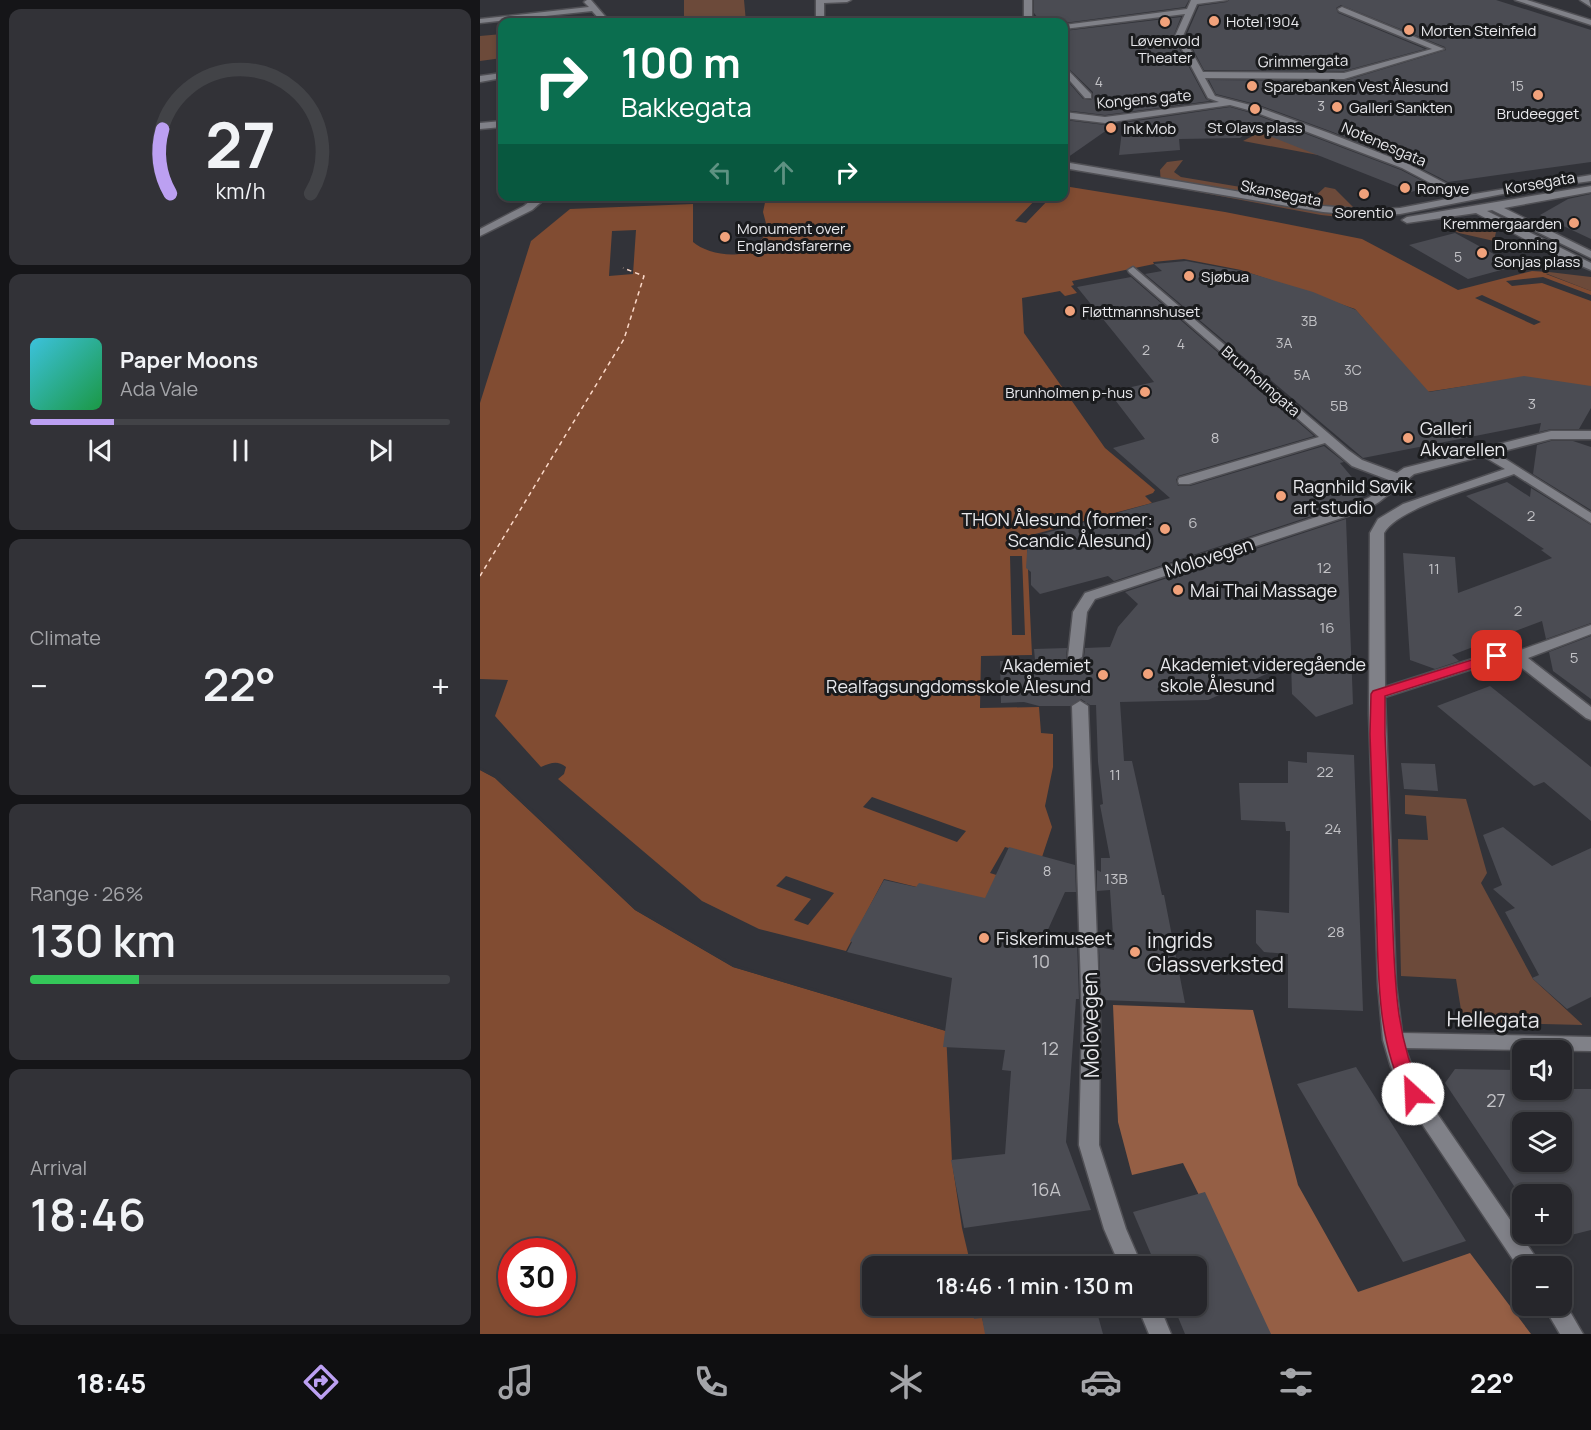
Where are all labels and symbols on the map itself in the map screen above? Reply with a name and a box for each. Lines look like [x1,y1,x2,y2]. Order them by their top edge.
place label: Hotel 1904 [1226,11,1299,32]
marker: Hotel 1904 [1207,14,1221,28]
marker: Løvenvold Theater [1158,15,1172,29]
place label: Morten Steinfeld [1421,20,1536,41]
marker: Morten Steinfeld [1402,23,1416,37]
place label: Løvenvold Theater [1130,30,1200,68]
street label: Grimmergata [1258,50,1348,72]
house number: 4 [1095,72,1103,91]
place label: Sparebanken Vest Ålesund [1264,76,1448,97]
house number: 15 [1510,76,1524,95]
marker: Sparebanken Vest Ålesund [1245,79,1259,93]
street label: Kongens gate [1096,84,1192,114]
marker: Brudeegget [1531,88,1545,102]
house number: 3 [1317,96,1325,115]
place label: Galleri Sankten [1349,97,1453,118]
marker: Galleri Sankten [1330,100,1344,114]
marker: St Olavs plass [1248,102,1262,116]
place label: Brudeegget [1497,103,1579,124]
place label: St Olavs plass [1207,117,1303,138]
street label: Notenesgata [1338,117,1430,171]
place label: Ink Mob [1123,118,1176,139]
marker: Ink Mob [1104,121,1118,135]
street label: Korsegata [1503,167,1577,199]
street label: Skansegata [1239,175,1323,211]
place label: Rongve [1417,178,1469,199]
marker: Rongve [1398,181,1412,195]
marker: Sorentio [1357,187,1371,201]
place label: Sorentio [1334,202,1394,223]
place label: Kremmergaarden [1443,213,1562,234]
marker: Kremmergaarden [1567,216,1581,230]
place label: Monument over Englandsfarerne [737,218,852,256]
marker: Monument over Englandsfarerne [718,230,732,244]
place label: Dronning Sonjas plass [1494,234,1581,272]
marker: Dronning Sonjas plass [1475,246,1489,260]
house number: 5 [1454,247,1462,266]
place label: Sjøbua [1201,266,1249,287]
marker: Sjøbua [1182,269,1196,283]
place label: Fløttmannshuset [1082,301,1200,322]
marker: Fløttmannshuset [1063,304,1077,318]
house number: 3B [1301,311,1318,330]
house number: 3A [1276,333,1292,352]
house number: 4 [1177,334,1185,353]
house number: 2 [1142,340,1150,359]
street label: Brunholmgata [1217,341,1305,421]
house number: 3C [1344,360,1362,379]
house number: 5A [1294,365,1311,384]
place label: Brunholmen p-hus [1005,382,1133,403]
marker: Brunholmen p-hus [1138,385,1152,399]
house number: 3 [1528,393,1536,414]
house number: 5B [1330,395,1348,416]
place label: Galleri Akvarellen [1420,416,1505,461]
house number: 8 [1211,427,1219,448]
marker: Galleri Akvarellen [1401,431,1415,445]
place label: Ragnhild Søvik art studio [1293,474,1414,519]
marker: Ragnhild Søvik art studio [1274,489,1288,503]
house number: 2 [1527,505,1535,526]
place label: THON Ålesund (former: Scandic Ålesund) [961,507,1153,552]
house number: 6 [1188,512,1198,533]
marker: THON Ålesund (former: Scandic Ålesund) [1158,522,1172,536]
street label: Molovegen [1162,532,1256,582]
house number: 12 [1317,557,1331,578]
house number: 11 [1428,558,1440,579]
place label: Mai Thai Massage [1190,578,1337,602]
marker: Mai Thai Massage [1171,583,1185,597]
house number: 2 [1514,600,1522,621]
house number: 16 [1319,617,1335,638]
pin [1471,630,1522,681]
house number: 5 [1570,647,1578,668]
place label: Akademiet videregående skole Ålesund [1160,652,1366,697]
place label: Akademiet Realfagsungdomsskole Ålesund [826,653,1091,698]
marker: Akademiet videregående skole Ålesund [1141,667,1155,681]
marker: Akademiet Realfagsungdomsskole Ålesund [1096,668,1110,682]
house number: 22 [1316,761,1334,782]
house number: 11 [1109,764,1121,785]
house number: 24 [1324,818,1342,839]
house number: 8 [1043,860,1051,881]
house number: 13B [1104,868,1128,889]
house number: 28 [1327,921,1345,942]
place label: Fiskerimuseet [996,926,1112,950]
place label: ingrids Glassverksted [1147,926,1284,978]
marker: Fiskerimuseet [977,931,991,945]
marker: ingrids Glassverksted [1128,945,1142,959]
house number: 10 [1032,949,1050,973]
street label: Molovegen [1075,972,1105,1078]
street label: Hellegata [1446,1004,1540,1034]
house number: 12 [1041,1036,1059,1060]
position arrow [1381,1062,1445,1126]
house number: 27 [1486,1088,1506,1112]
house number: 16A [1031,1177,1061,1201]
speed limit sign: 30 [498,1238,576,1316]

